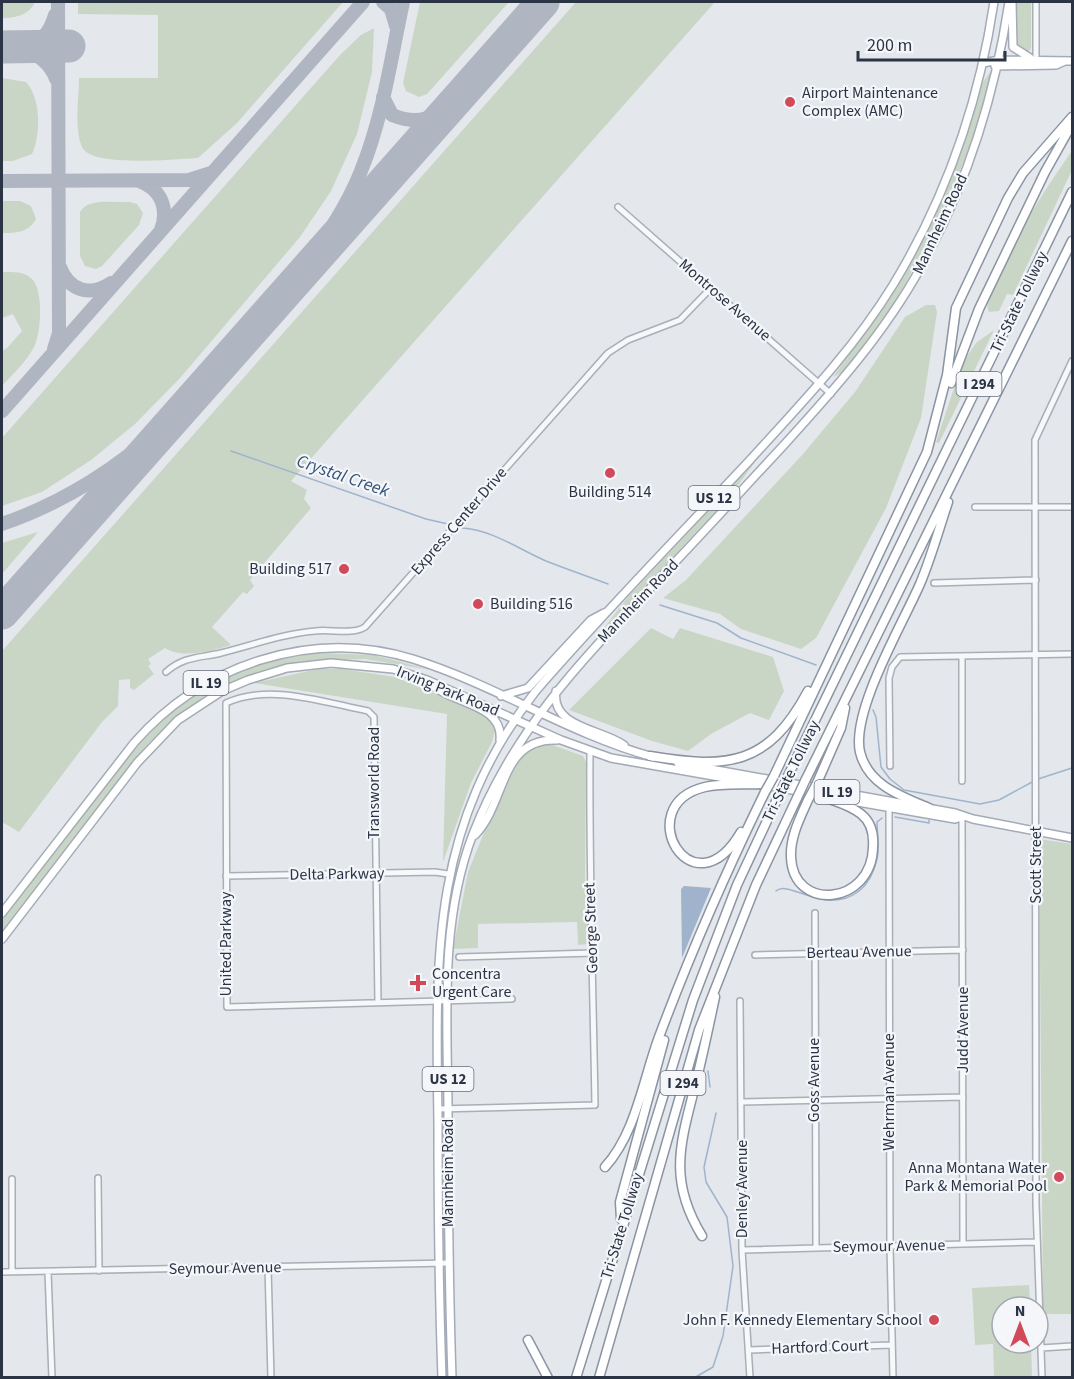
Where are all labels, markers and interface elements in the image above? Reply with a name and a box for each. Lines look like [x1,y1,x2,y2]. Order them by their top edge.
scale bar [858,24,1005,62]
text: 200 m [867,33,912,58]
place label: Airport Maintenance Complex (AMC) [802,82,938,122]
marker: Airport Maintenance Complex (AMC) [783,95,797,109]
street label: Mannheim Road [907,170,973,278]
street label: Tri-State Tollway [985,247,1053,357]
street label: Montrose Avenue [674,254,776,346]
road number: I 294 [956,372,1002,396]
water label: Crystal Creek [293,448,393,504]
street label: Express Center Drive [406,462,512,580]
marker: Building 514 [603,466,617,480]
place label: Building 514 [569,481,651,503]
road number: US 12 [688,486,740,510]
street label: Mannheim Road [592,554,684,648]
place label: Building 517 [249,558,332,580]
marker: Building 517 [337,562,351,576]
place label: Building 516 [490,593,573,615]
marker: Building 516 [471,597,485,611]
street label: Irving Park Road [393,660,503,722]
road number: IL 19 [184,671,228,695]
street label: Tri-State Tollway [757,716,825,826]
street label: Transworld Road [363,727,385,839]
road number: IL 19 [814,780,860,804]
street label: Scott Street [1025,826,1047,904]
street label: Delta Parkway [289,862,385,886]
street label: George Street [578,882,604,974]
street label: United Parkway [215,891,237,997]
street label: Berteau Avenue [806,940,912,964]
place label: Concentra Urgent Care [432,963,511,1003]
marker: Concentra Urgent Care [409,974,427,992]
street label: Judd Avenue [952,987,974,1073]
street label: Wehrman Avenue [878,1033,900,1151]
street label: Goss Avenue [803,1038,825,1122]
road number: US 12 [422,1067,474,1091]
road number: I 294 [660,1071,706,1095]
street label: Mannheim Road [437,1119,459,1227]
street label: Denley Avenue [731,1140,753,1238]
place label: Anna Montana Water Park & Memorial Pool [905,1157,1047,1197]
street label: Tri-State Tollway [595,1169,649,1282]
marker: Anna Montana Water Park & Memorial Pool [1052,1170,1066,1184]
street label: Seymour Avenue [832,1234,946,1258]
street label: Seymour Avenue [168,1256,282,1280]
north arrow [990,1295,1050,1355]
text: N [1015,1300,1025,1322]
place label: John F. Kennedy Elementary School [683,1309,922,1331]
marker: John F. Kennedy Elementary School [927,1313,941,1327]
street label: Hartford Court [771,1334,870,1360]

